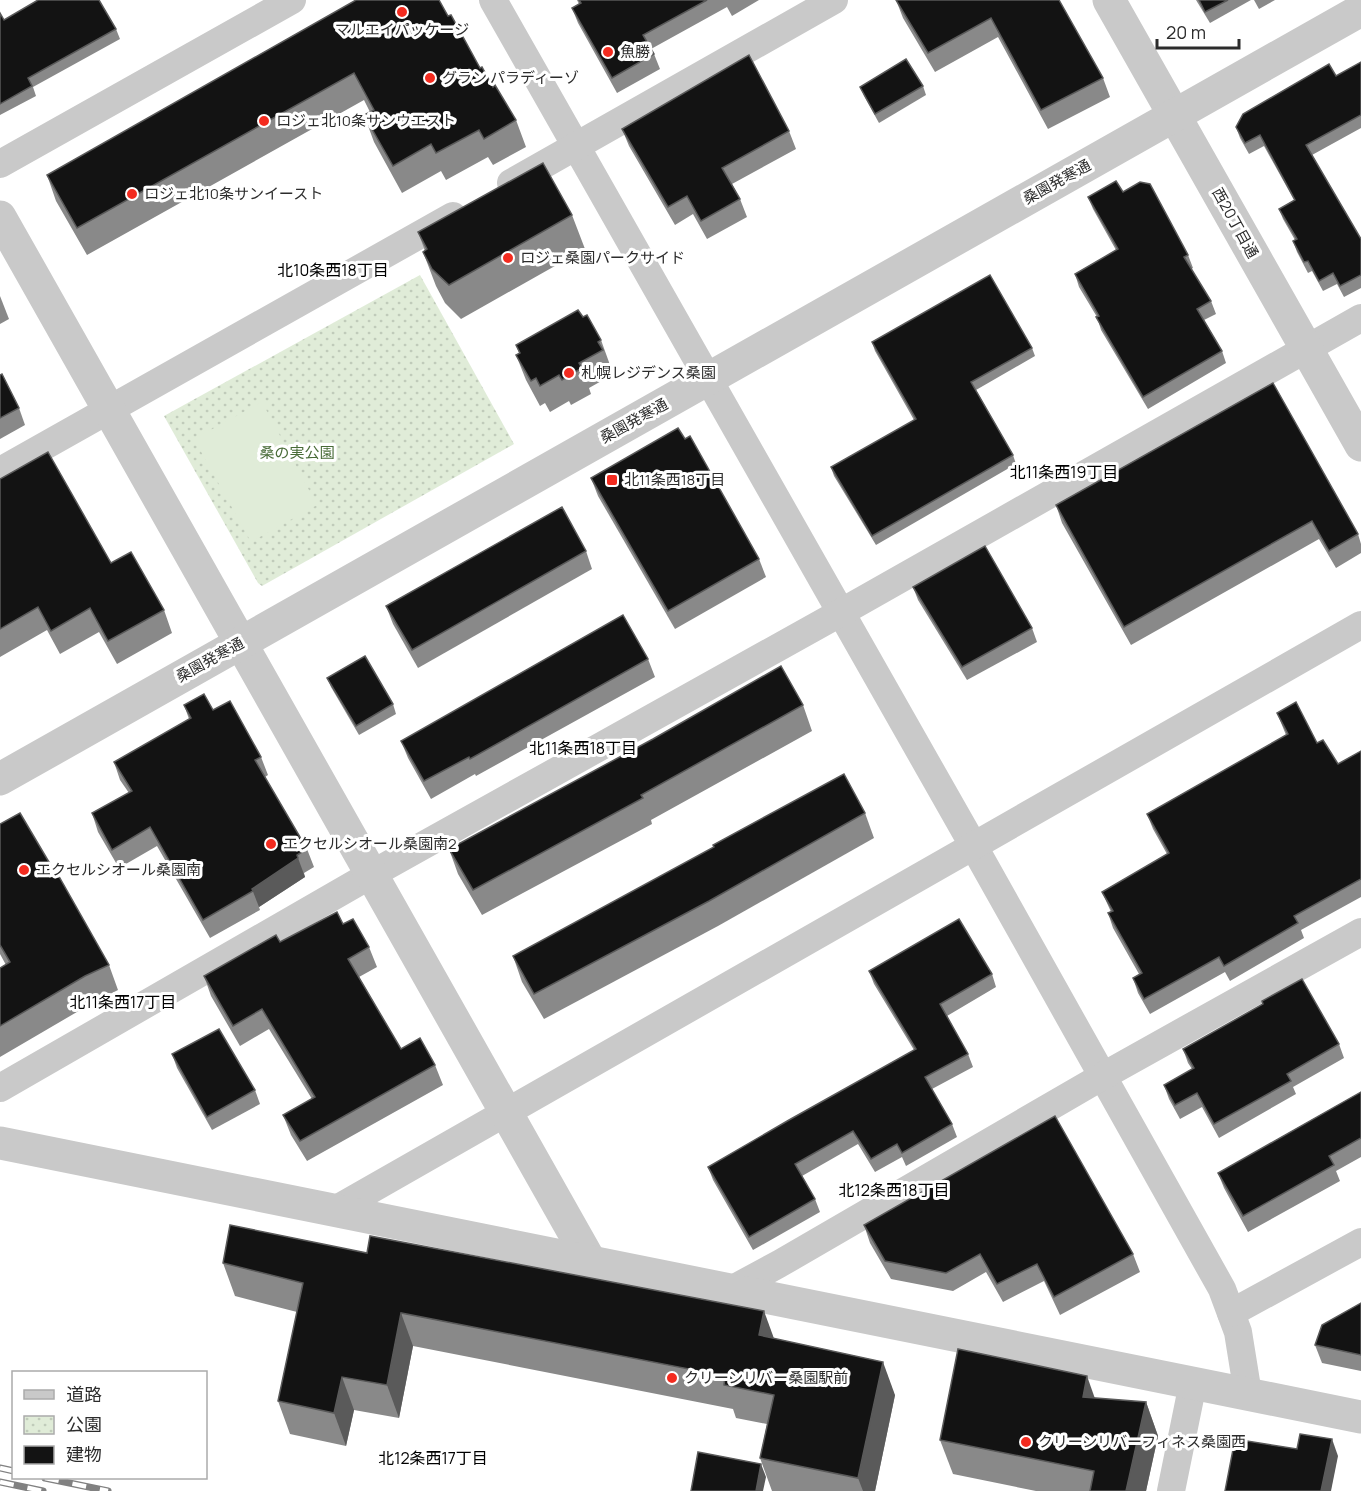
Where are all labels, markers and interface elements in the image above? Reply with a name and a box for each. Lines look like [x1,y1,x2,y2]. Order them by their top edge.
marker: マルエイパッケージ [395,5,409,19]
scale bar [1157,12,1240,50]
place label: マルエイパッケージ [335,19,469,40]
text: 20 m [1166,20,1206,44]
place label: 魚勝 [620,41,650,62]
marker: 魚勝 [601,45,615,59]
place label: グラン パラディーゾ [442,67,579,88]
marker: グラン パラディーゾ [423,71,437,85]
place label: ロジェ北10条サンウエスト [276,110,456,131]
marker: ロジェ北10条サンウエスト [257,114,271,128]
street label: 桑園発寒通 [1019,154,1095,209]
place label: ロジェ北10条サンイースト [144,183,323,204]
street label: 西20丁目通 [1207,184,1263,262]
marker: ロジェ北10条サンイースト [125,187,139,201]
place label: ロジェ桑園パークサイド [520,247,685,268]
marker: ロジェ桑園パークサイド [501,251,515,265]
district label: 北10条西18丁目 [277,259,389,281]
place label: 札幌レジデンス桑園 [581,362,716,383]
marker: 札幌レジデンス桑園 [562,366,576,380]
street label: 桑園発寒通 [596,393,672,448]
park label: 桑の実公園 [259,442,335,463]
district label: 北11条西19丁目 [1010,461,1118,483]
place label: 北11条西18丁目 [624,469,725,490]
marker: 北11条西18丁目 [605,473,619,487]
street label: 桑園発寒通 [172,632,248,687]
district label: 北11条西18丁目 [529,737,637,759]
place label: エクセルシオール桑園南2 [283,833,457,854]
marker: エクセルシオール桑園南2 [264,837,278,851]
place label: エクセルシオール桑園南 [36,859,201,880]
marker: エクセルシオール桑園南 [17,863,31,877]
district label: 北11条西17丁目 [70,991,176,1013]
district label: 北12条西18丁目 [839,1179,949,1201]
place label: クリーンリバー桑園駅前 [684,1367,848,1388]
legend [12,1371,207,1479]
marker: クリーンリバー桑園駅前 [665,1371,679,1385]
text: 道路 [66,1382,102,1406]
text: 公園 [66,1412,102,1436]
place label: クリーンリバーフィネス桑園西 [1038,1431,1246,1452]
marker: クリーンリバーフィネス桑園西 [1019,1435,1033,1449]
text: 建物 [66,1442,102,1466]
district label: 北12条西17丁目 [378,1447,488,1469]

